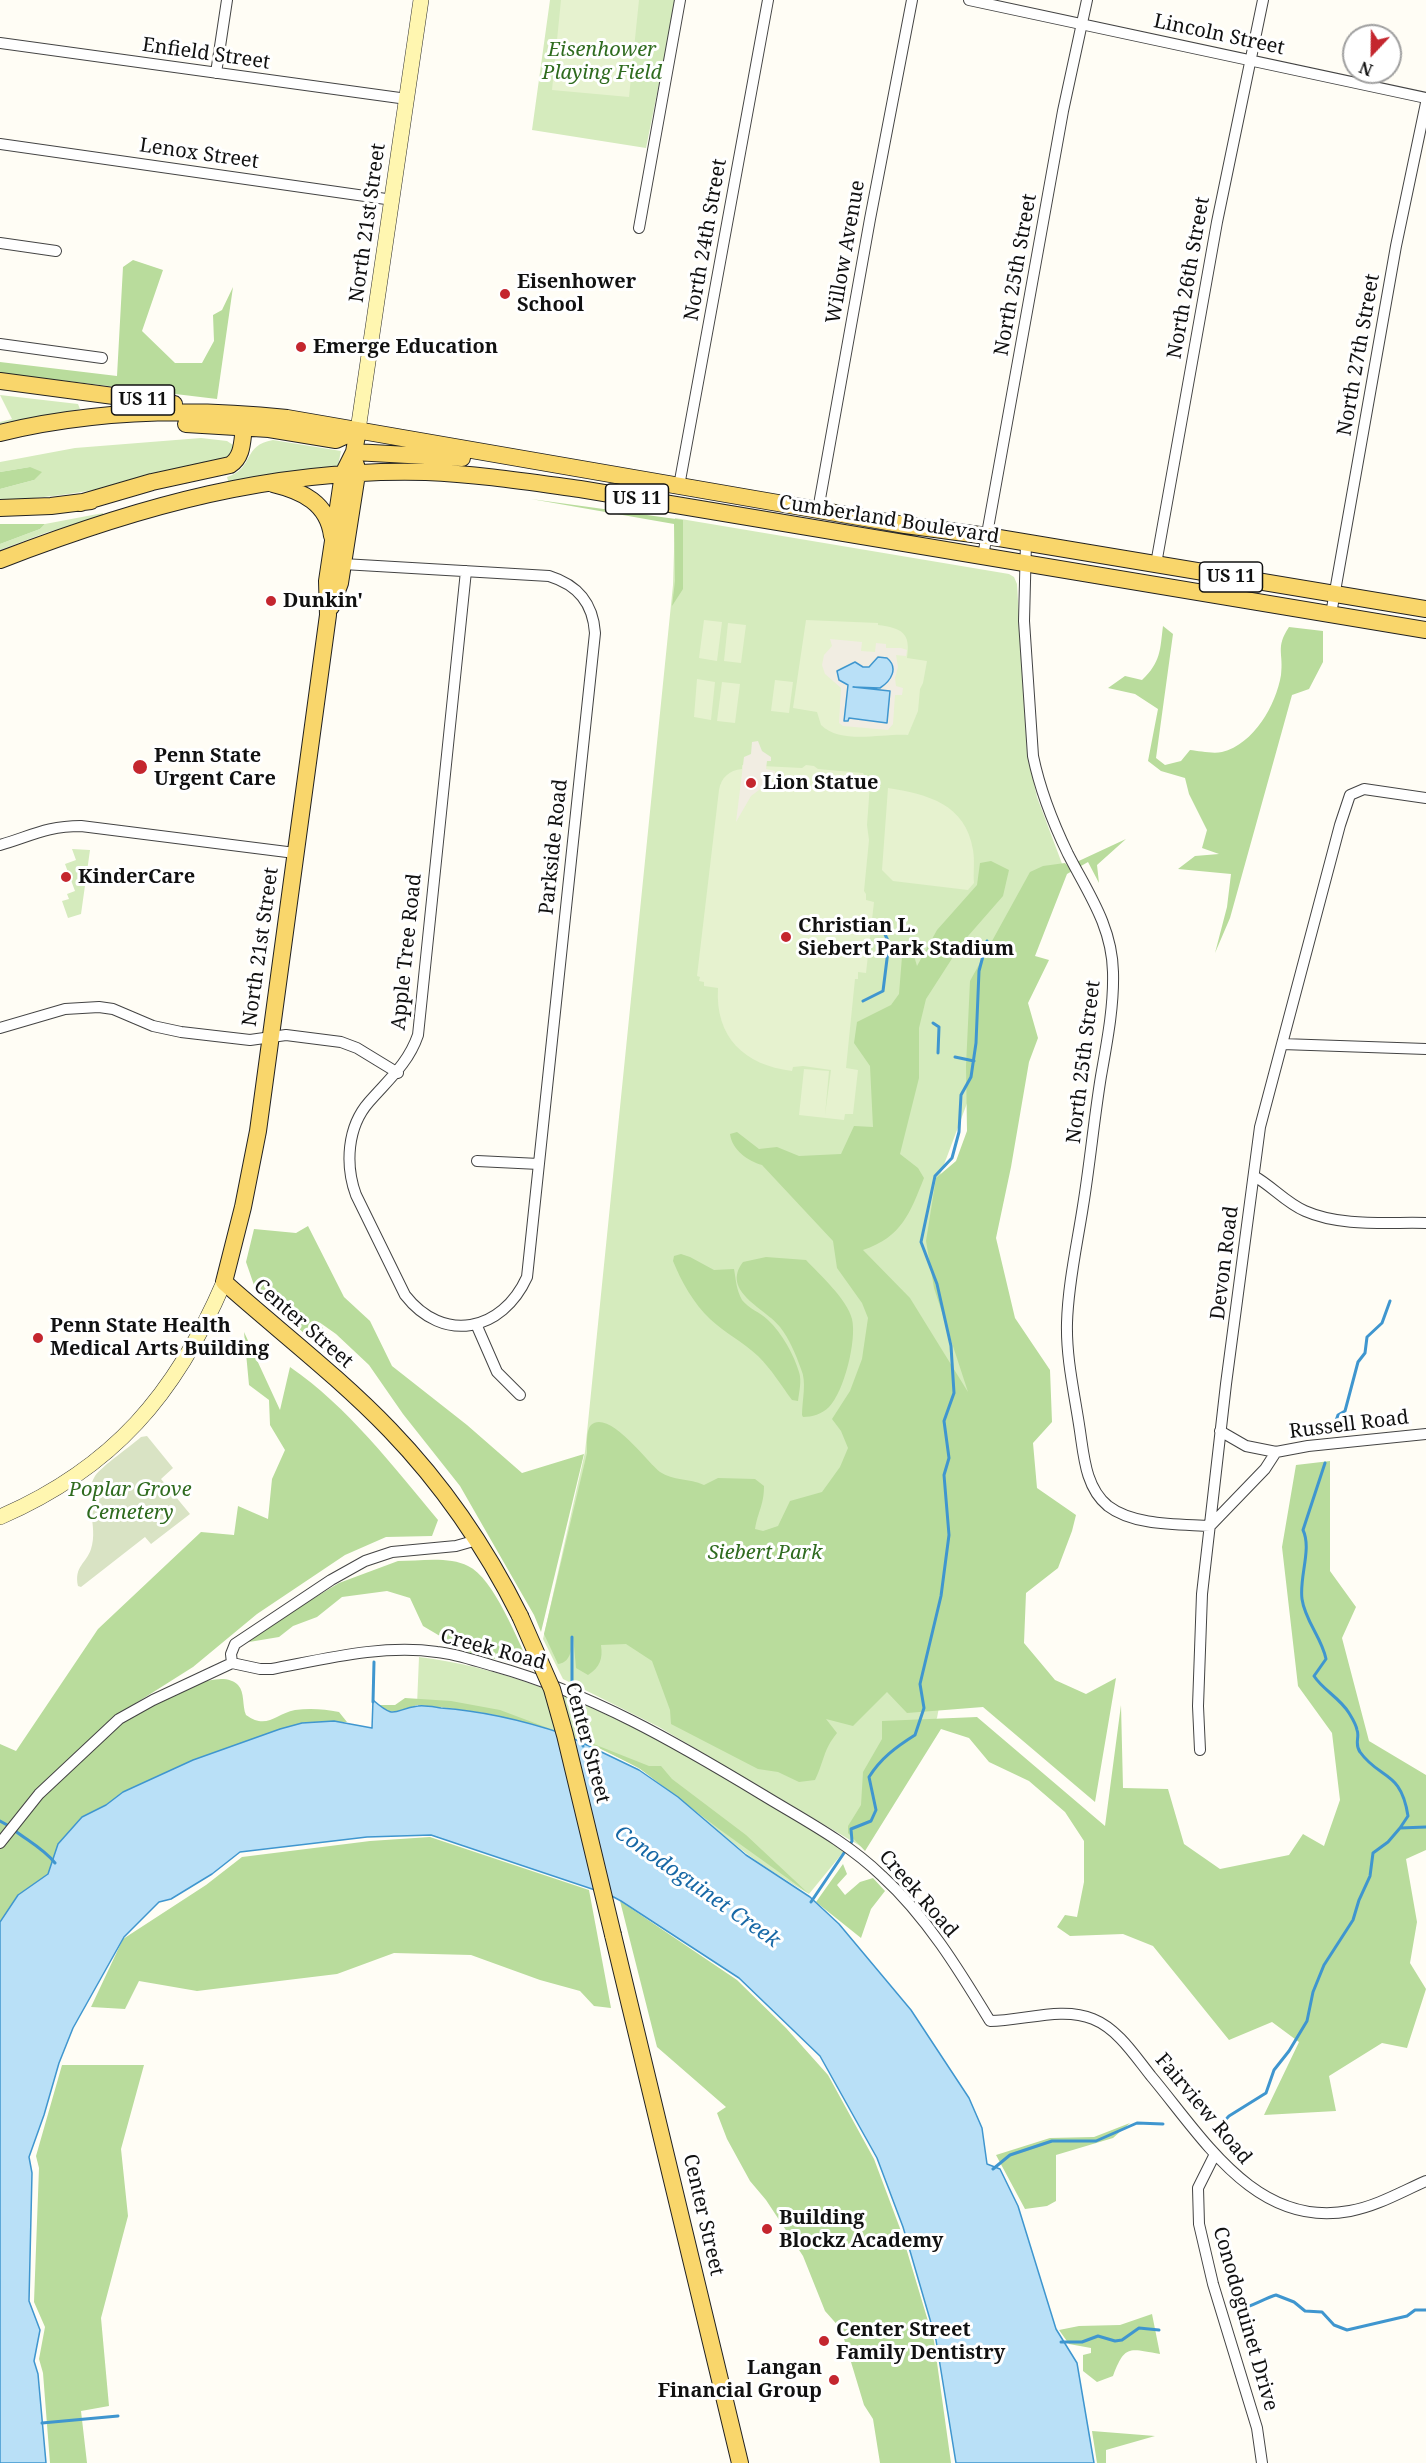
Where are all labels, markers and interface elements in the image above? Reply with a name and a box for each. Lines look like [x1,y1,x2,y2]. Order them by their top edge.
street label: Lincoln Street [1151,9,1287,61]
north arrow [1342,24,1402,84]
street label: Enfield Street [141,33,271,75]
park label: Eisenhower Playing Field [542,38,662,85]
text: N [1356,56,1376,81]
street label: Lenox Street [138,134,260,174]
street label: North 21st Street [345,142,391,304]
street label: North 24th Street [680,157,732,323]
street label: Willow Avenue [822,178,870,326]
street label: North 25th Street [990,192,1042,358]
street label: North 26th Street [1163,195,1215,361]
place label: Eisenhower School [517,270,636,317]
street label: North 27th Street [1333,272,1385,438]
marker: Eisenhower School [498,287,512,301]
place label: Emerge Education [313,335,498,359]
marker: Emerge Education [294,340,308,354]
road number: US 11 [112,385,174,415]
road number: US 11 [606,484,668,514]
street label: Cumberland Boulevard [777,491,1001,549]
road number: US 11 [1200,562,1262,592]
place label: Dunkin' [283,589,363,613]
marker: Dunkin' [264,594,278,608]
place label: Penn State Urgent Care [154,744,276,791]
marker: Penn State Urgent Care [131,758,149,776]
place label: Lion Statue [763,771,878,795]
marker: Lion Statue [744,776,758,790]
street label: Parkside Road [535,778,573,916]
place label: KinderCare [78,865,195,889]
street label: North 21st Street [238,866,284,1028]
marker: KinderCare [59,870,73,884]
street label: Apple Tree Road [387,873,427,1031]
place label: Christian L. Siebert Park Stadium [798,914,1014,961]
marker: Christian L. Siebert Park Stadium [779,930,793,944]
street label: North 25th Street [1062,979,1106,1145]
street label: Devon Road [1206,1205,1244,1321]
street label: Center Street [248,1274,358,1374]
place label: Penn State Health Medical Arts Building [50,1314,269,1361]
marker: Penn State Health Medical Arts Building [31,1331,45,1345]
street label: Russell Road [1288,1406,1410,1444]
park label: Poplar Grove Cemetery [69,1478,191,1525]
park label: Siebert Park [708,1541,822,1565]
street label: Creek Road [438,1624,548,1676]
street label: Center Street [559,1680,615,1806]
water label: Conodoguinet Creek [609,1820,785,1954]
street label: Creek Road [873,1845,963,1943]
street label: Fairview Road [1150,2049,1256,2169]
street label: Center Street [677,2152,729,2278]
place label: Building Blockz Academy [779,2206,943,2253]
marker: Building Blockz Academy [760,2222,774,2236]
street label: Conodoguinet Drive [1207,2224,1283,2414]
place label: Center Street Family Dentistry [836,2318,1005,2365]
marker: Center Street Family Dentistry [817,2334,831,2348]
place label: Langan Financial Group [658,2356,822,2403]
marker: Langan Financial Group [827,2373,841,2387]

